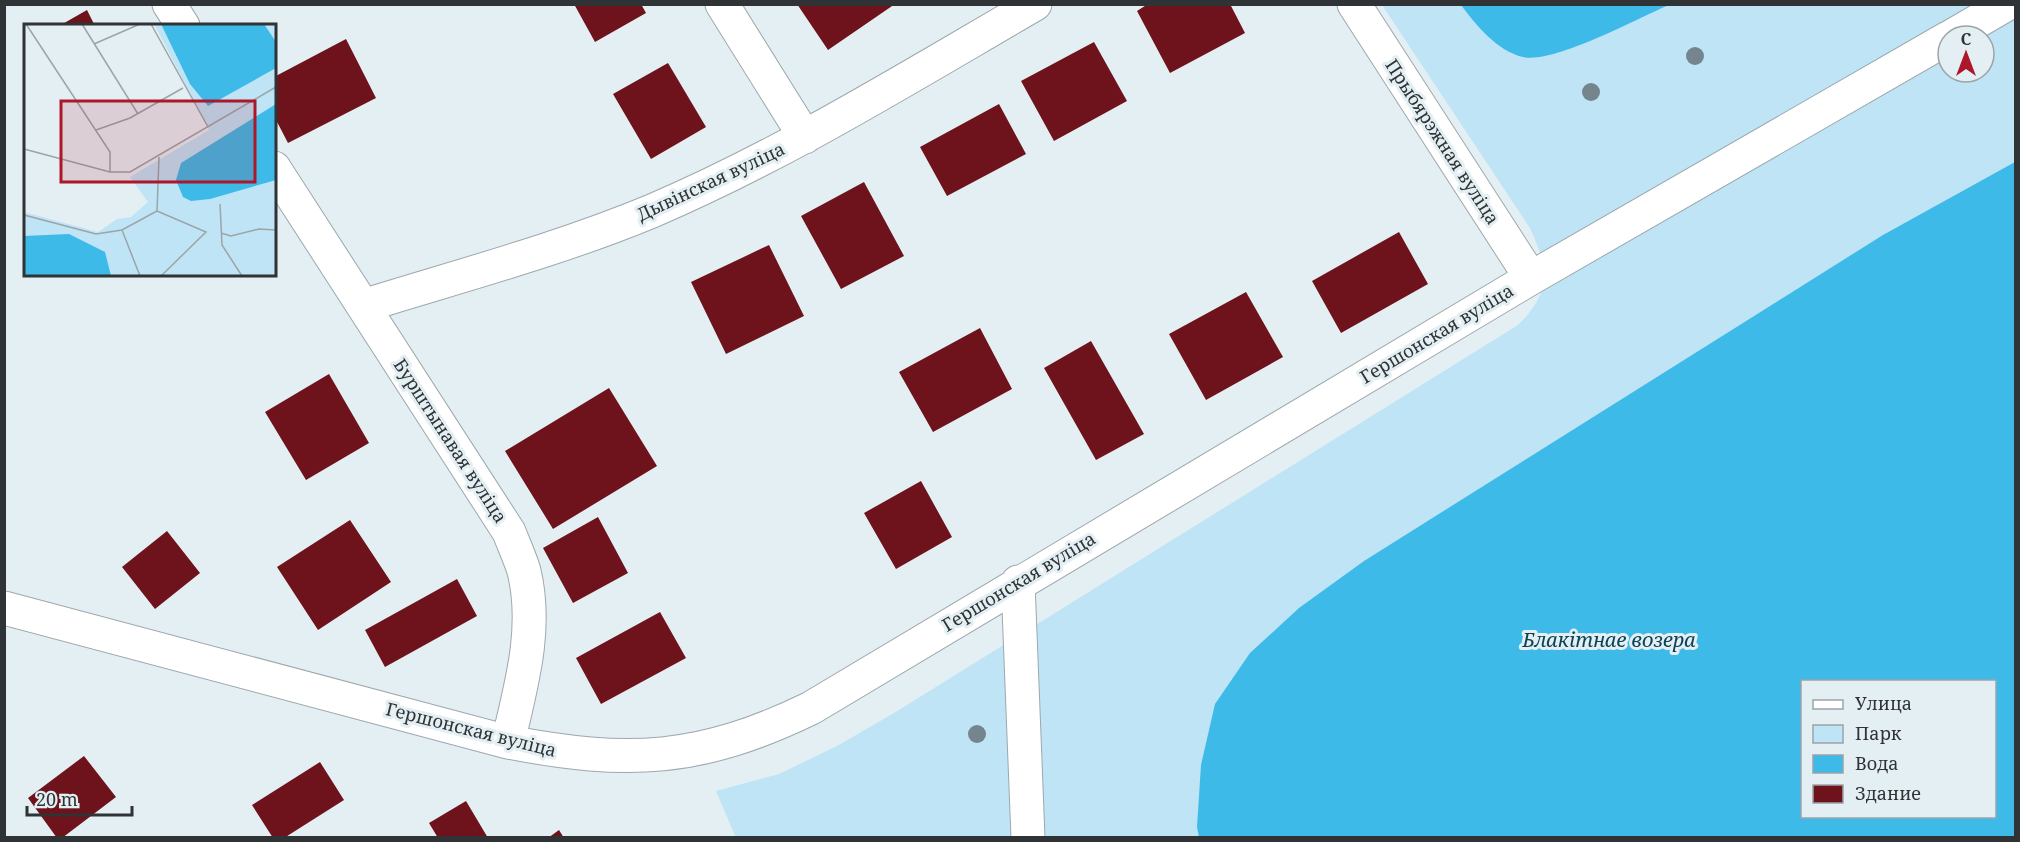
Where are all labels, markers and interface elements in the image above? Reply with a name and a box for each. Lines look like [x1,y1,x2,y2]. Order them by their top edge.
inset map [24,24,276,276]
north arrow [1936,24,1996,84]
text: С [1961,28,1971,50]
street label: Прыбярэжная вуліца [1380,54,1505,229]
street label: Дывінская вуліца [633,136,788,226]
street label: Гершонская вуліца [1355,278,1518,388]
street label: Бурштынавая вуліца [389,354,513,527]
street label: Гершонская вуліца [937,526,1100,636]
water label: Блакітнае возера [1521,626,1696,653]
legend [1801,680,1996,818]
text: Улица [1855,691,1912,715]
street label: Гершонская вуліца [383,696,559,762]
text: Парк [1855,721,1902,745]
text: Вода [1855,751,1899,775]
scale bar [27,779,132,817]
text: Здание [1855,781,1921,805]
text: 20 m [36,787,78,811]

